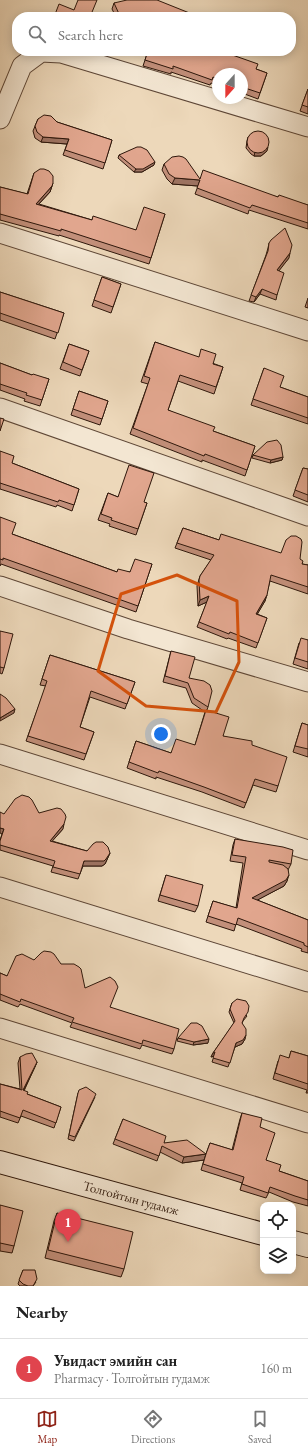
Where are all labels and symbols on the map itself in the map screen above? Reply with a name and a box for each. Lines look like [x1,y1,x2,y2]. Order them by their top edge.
north arrow [212,68,248,104]
your location [151,724,171,744]
street label: Толгойтын гудамж [81,1177,181,1219]
pin: 1 [55,1209,81,1242]

